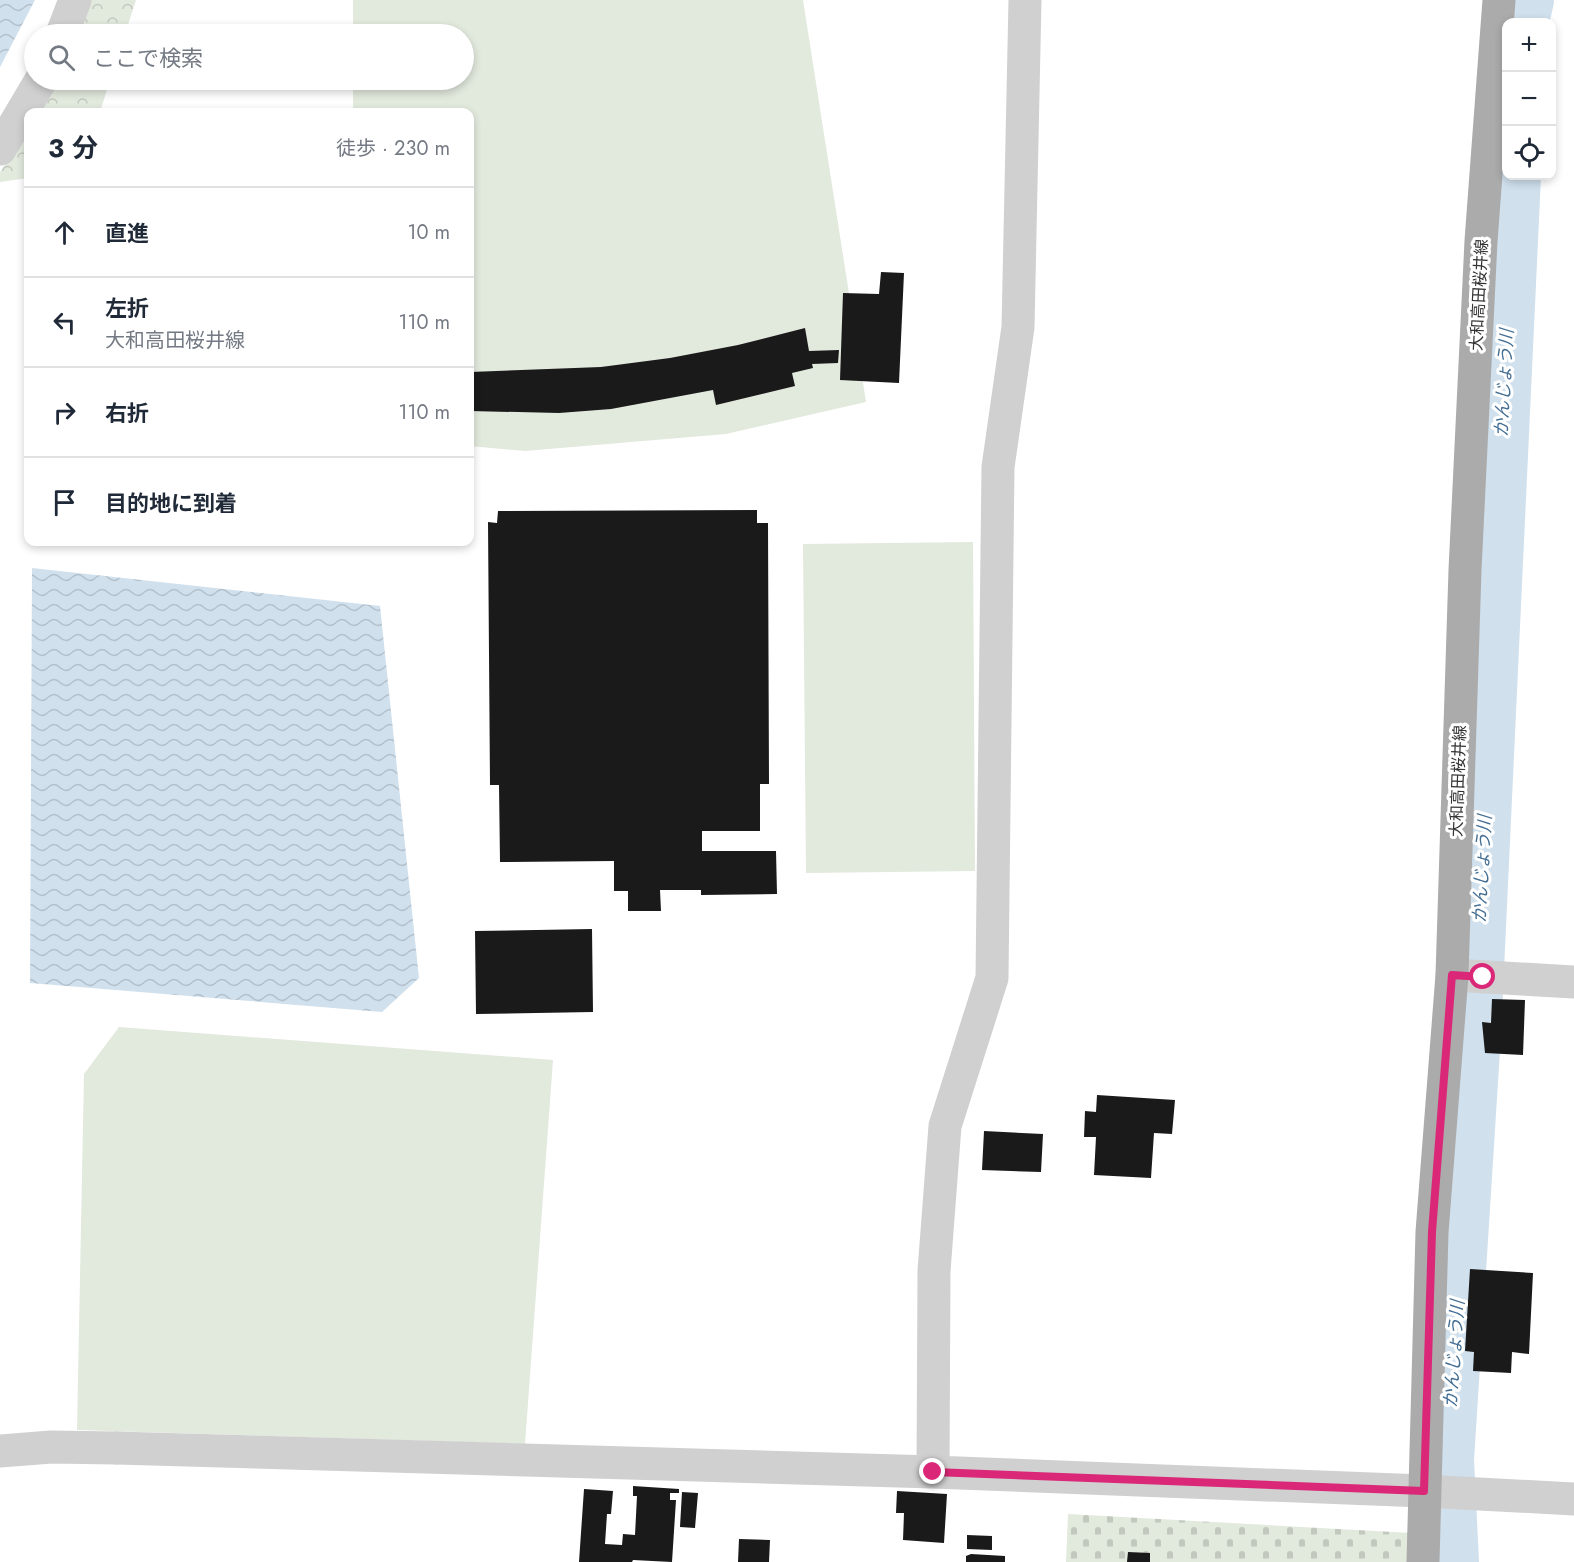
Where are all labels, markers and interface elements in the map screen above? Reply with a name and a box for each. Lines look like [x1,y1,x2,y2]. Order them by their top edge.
map controls [1502,18,1556,180]
button: + [1502,18,1556,72]
search box [24,24,474,90]
icon: search [45,41,78,74]
text: ここで検索 [93,42,203,74]
button: − [1502,72,1556,126]
button: locate [1502,126,1556,180]
text: 3 分 [48,129,98,167]
text: 徒歩 · 230 m [336,134,450,163]
icon: ahead [48,216,81,249]
text: 直進 [105,217,149,249]
text: 10 m [407,218,450,247]
street label: 大和高田桜井線 [1465,238,1493,352]
text: 左折 [105,292,149,324]
icon: left [48,306,81,339]
text: 110 m [398,308,450,337]
text: 大和高田桜井線 [105,326,245,355]
water label: かんじょう川 [1488,326,1520,438]
icon: right [48,396,81,429]
text: 右折 [105,397,149,429]
text: 110 m [398,398,450,427]
icon: arrive [48,486,81,519]
text: 目的地に到着 [105,487,237,519]
street label: 大和高田桜井線 [1445,725,1471,837]
water label: かんじょう川 [1466,812,1498,924]
route start [1469,963,1495,989]
water label: かんじょう川 [1437,1297,1471,1409]
route end [919,1458,945,1484]

